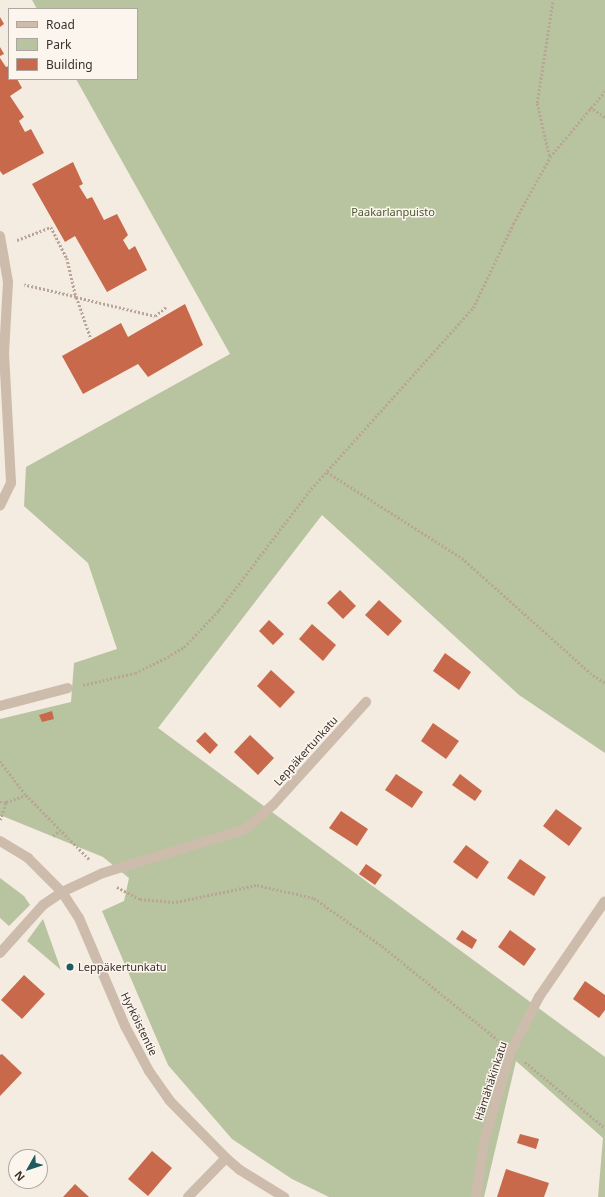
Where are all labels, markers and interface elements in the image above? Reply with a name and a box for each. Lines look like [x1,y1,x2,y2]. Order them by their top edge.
legend [8,8,138,80]
text: Road [46,16,75,33]
text: Park [46,36,71,53]
text: Building [46,56,93,73]
park label: Paakarlanpuisto [351,205,435,219]
street label: Leppäkertunkatu [271,714,341,788]
place label: Leppäkertunkatu [78,960,167,974]
marker: Leppäkertunkatu [65,962,75,972]
street label: Hyrköistentie [118,990,160,1058]
street label: Hämähäkinkatu [472,1040,510,1122]
north arrow [8,1149,48,1189]
text: N [10,1168,28,1184]

